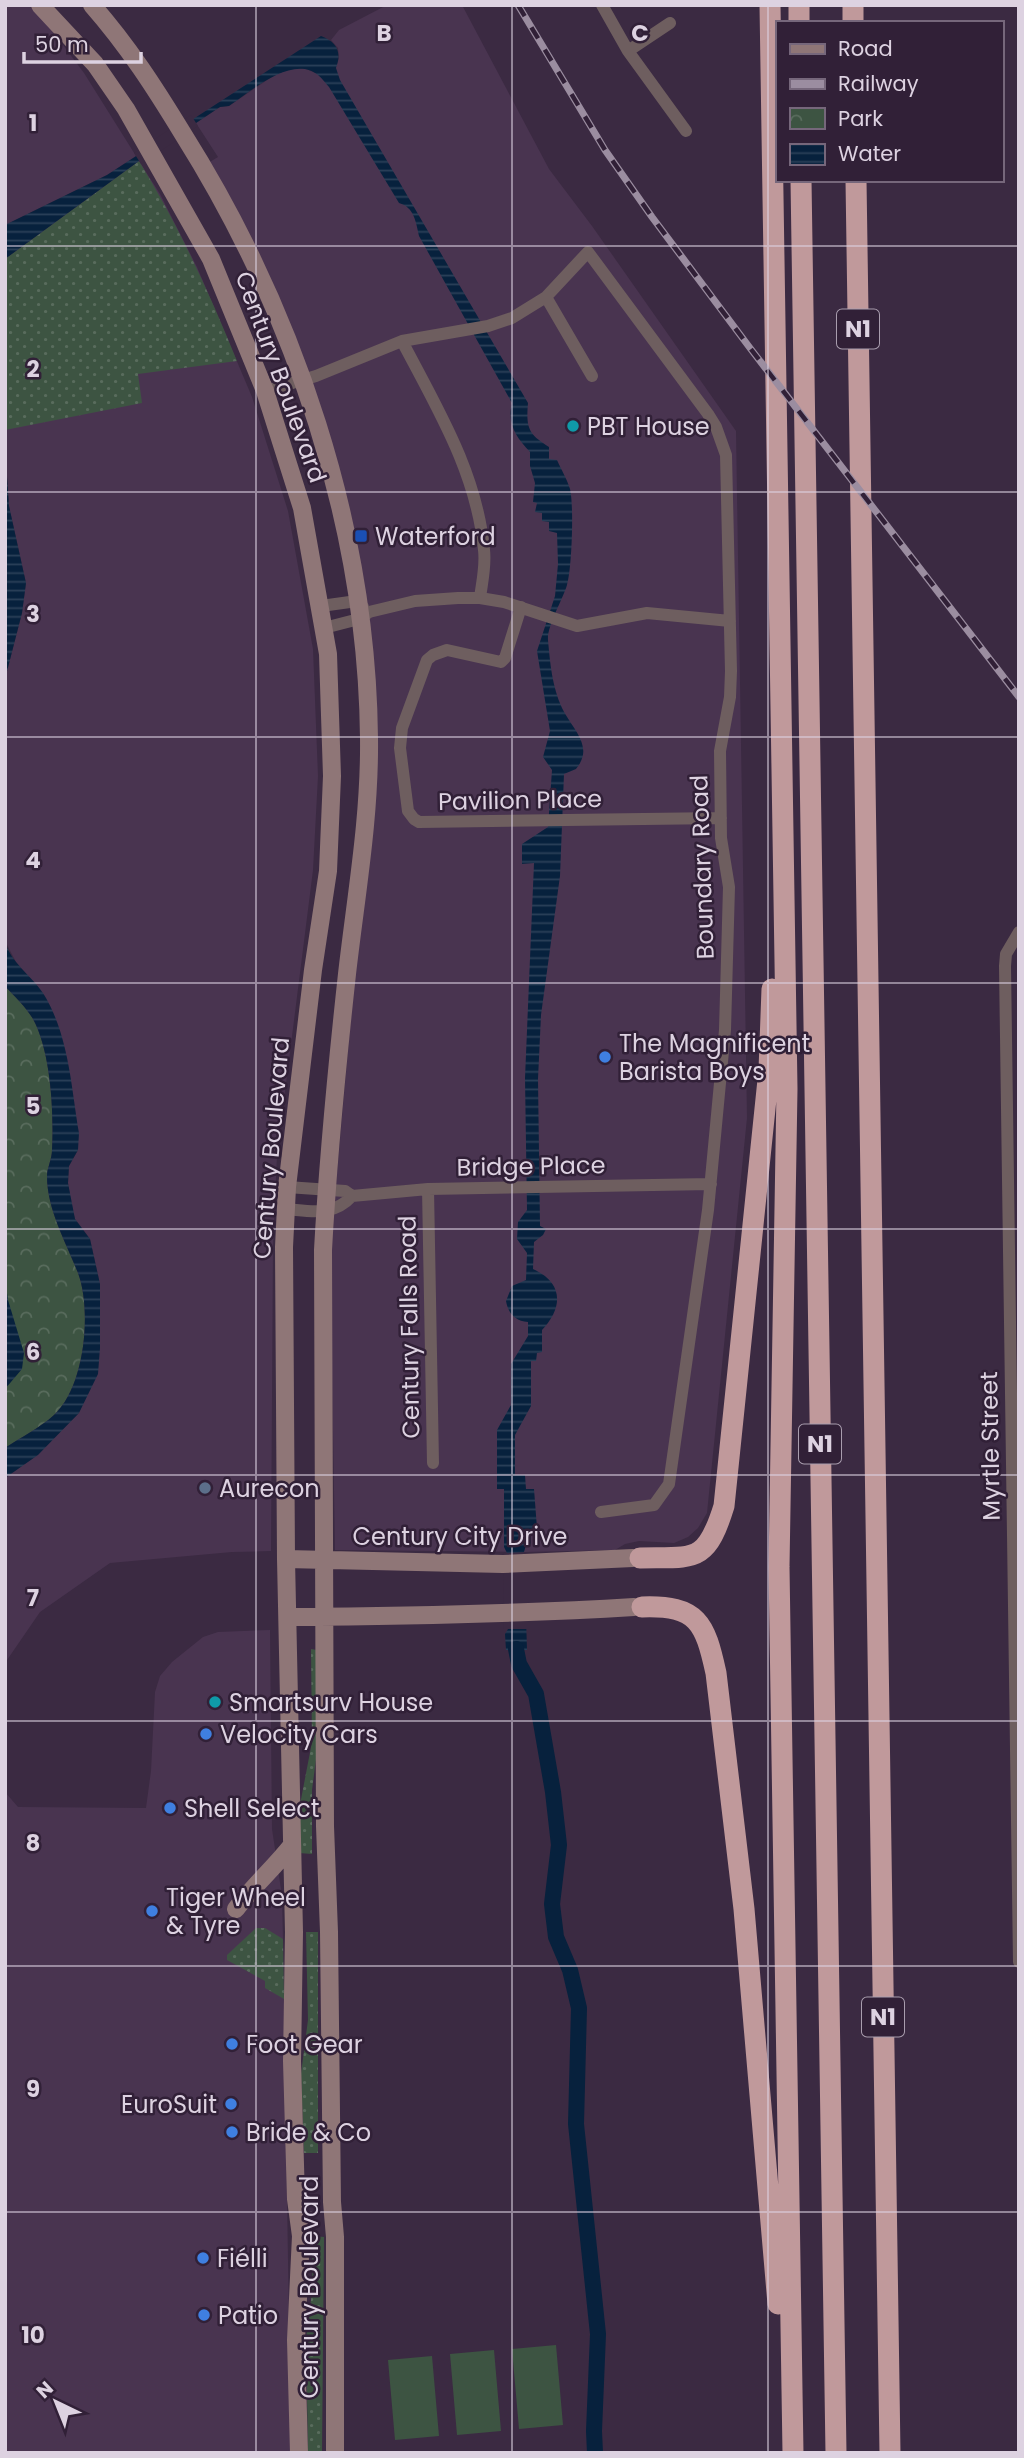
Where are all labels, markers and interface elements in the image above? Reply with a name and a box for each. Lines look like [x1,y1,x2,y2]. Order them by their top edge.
text: B [376,17,392,49]
text: C [631,17,649,49]
scale bar [24,21,142,65]
legend [776,21,1003,182]
text: 50 m [35,30,89,59]
text: Road [838,34,893,63]
text: Railway [838,69,919,98]
text: Park [838,104,883,133]
text: 1 [29,107,37,139]
text: Water [838,139,901,168]
street label: Century Boulevard [227,267,335,487]
road number: N1 [837,310,879,348]
text: 2 [26,353,40,385]
place label: PBT House [587,410,710,443]
marker: PBT House [565,418,581,434]
place label: Waterford [375,520,496,553]
marker: Waterford [353,528,369,544]
text: 3 [26,598,40,630]
street label: Boundary Road [682,774,722,960]
street label: Pavilion Place [438,782,602,818]
text: 4 [25,844,41,876]
place label: The Magnificent Barista Boys [619,1027,810,1088]
street label: Century Boulevard [245,1036,297,1260]
marker: The Magnificent Barista Boys [597,1049,613,1065]
text: 5 [26,1090,40,1122]
street label: Bridge Place [456,1148,606,1184]
street label: Century Falls Road [391,1215,427,1439]
text: 6 [26,1336,40,1368]
street label: Myrtle Street [972,1371,1008,1521]
road number: N1 [799,1424,841,1464]
place label: Aurecon [219,1472,320,1505]
marker: Aurecon [197,1480,213,1496]
street label: Century City Drive [353,1520,568,1553]
text: 7 [27,1582,39,1614]
place label: Smartsurv House [229,1686,433,1719]
marker: Smartsurv House [207,1694,223,1710]
place label: Velocity Cars [220,1718,378,1751]
marker: Velocity Cars [198,1726,214,1742]
place label: Shell Select [184,1792,320,1825]
marker: Shell Select [162,1800,178,1816]
text: 8 [26,1827,40,1859]
place label: Tiger Wheel & Tyre [166,1881,306,1942]
marker: Tiger Wheel & Tyre [144,1903,160,1919]
road number: N1 [862,1998,904,2036]
place label: Foot Gear [246,2028,363,2061]
marker: Foot Gear [224,2036,240,2052]
text: 9 [26,2073,40,2105]
place label: EuroSuit [121,2088,217,2121]
marker: EuroSuit [223,2096,239,2112]
place label: Bride & Co [246,2116,371,2149]
marker: Bride & Co [224,2124,240,2140]
street label: Century Boulevard [293,2176,326,2398]
place label: Fiélli [217,2242,268,2275]
marker: Fiélli [195,2250,211,2266]
place label: Patio [218,2299,278,2332]
marker: Patio [196,2307,212,2323]
text: 10 [21,2319,45,2351]
north arrow [21,2367,91,2437]
text: N [30,2375,59,2405]

